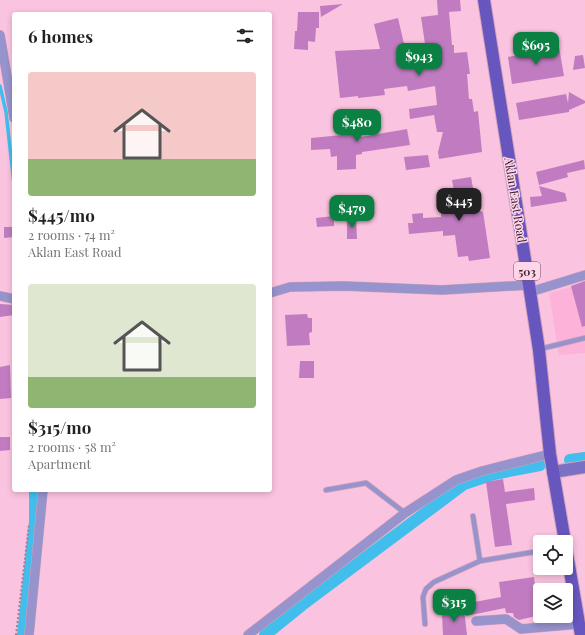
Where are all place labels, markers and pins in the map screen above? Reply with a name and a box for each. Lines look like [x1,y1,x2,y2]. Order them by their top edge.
pin: $695 [512,32,560,66]
pin: $943 [395,43,443,77]
pin: $480 [333,109,381,143]
pin: $445 [435,188,483,222]
pin: $479 [328,195,376,229]
pin: $315 [430,589,478,623]

